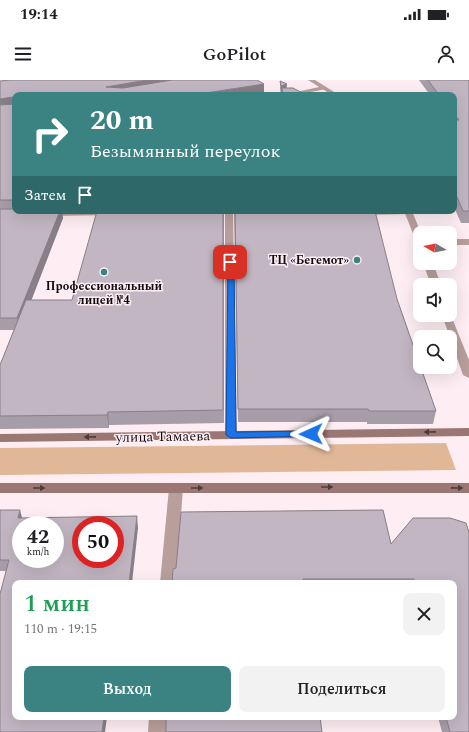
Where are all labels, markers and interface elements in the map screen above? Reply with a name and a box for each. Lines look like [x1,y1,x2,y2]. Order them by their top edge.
text: 19:14 [20,3,58,26]
text: GoPilot [203,41,266,68]
icon: menu [12,43,34,65]
icon: person [435,43,457,65]
text: 20 m [90,99,154,142]
icon: right [24,108,76,160]
text: Безымянный переулок [90,138,281,165]
text: Затем [24,184,66,207]
icon: arrive [74,184,96,206]
north arrow [413,226,457,270]
map controls [413,226,457,374]
pin [213,245,247,279]
icon: arrive [219,251,241,273]
place label: ТЦ «Бегемот» [269,251,349,270]
marker: ТЦ «Бегемот» [352,255,362,265]
marker: Профессиональный лицей №4 [99,267,109,277]
place label: Профессиональный лицей №4 [46,277,162,310]
button: sound [413,278,457,322]
button: search [413,330,457,374]
position arrow [290,413,332,455]
street label: улица Тамаева [114,425,211,448]
one-way arrow [424,429,436,436]
one-way arrow [83,434,96,440]
one-way arrow [321,484,334,490]
one-way arrow [33,485,46,491]
one-way arrow [191,485,204,491]
one-way arrow [451,485,464,491]
speed limit sign: 50 [72,516,124,568]
text: 42 [27,522,49,552]
text: km/h [27,544,49,560]
text: 1 мин [24,586,90,622]
button: close [403,593,445,635]
text: 110 m · 19:15 [24,619,97,639]
button: Выход [24,666,231,712]
button: Поделиться [239,666,445,712]

